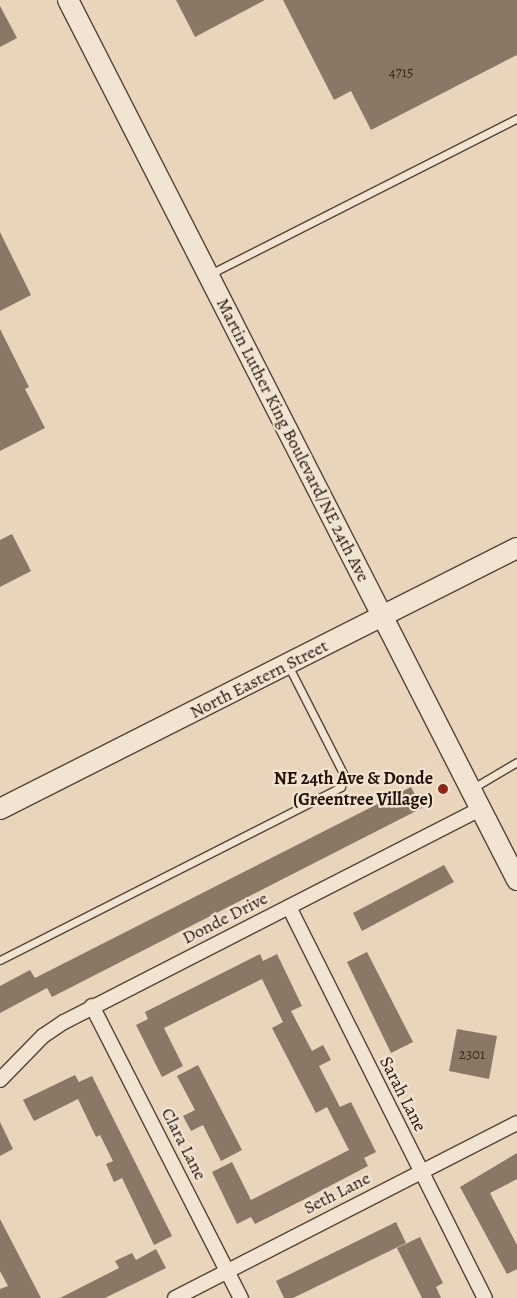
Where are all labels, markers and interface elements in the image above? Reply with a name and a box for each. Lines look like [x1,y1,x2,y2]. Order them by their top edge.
house number: 4715 [389,64,413,82]
street label: Martin Luther King Boulevard/NE 24th Ave [212,294,374,586]
street label: North Eastern Street [186,635,332,723]
place label: NE 24th Ave & Donde (Greentree Village) [274,768,433,811]
marker: NE 24th Ave & Donde (Greentree Village) [437,783,449,795]
street label: Donde Drive [179,887,271,949]
house number: 2301 [459,1046,485,1064]
street label: Sarah Lane [375,1053,431,1135]
street label: Clara Lane [157,1104,211,1184]
street label: Seth Lane [300,1167,374,1219]

